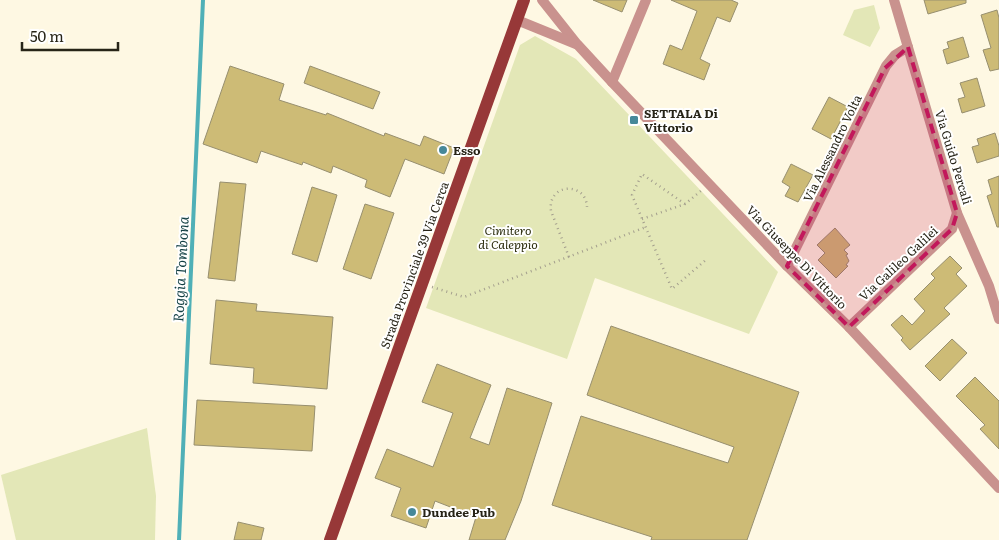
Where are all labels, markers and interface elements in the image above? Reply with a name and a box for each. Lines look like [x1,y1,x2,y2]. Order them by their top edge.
scale bar [22,20,119,52]
text: 50 m [30,24,64,47]
street label: Via Alessandro Volta [798,91,866,205]
place label: SETTALA Di Vittorio [644,104,719,136]
street label: Via Guido Percali [931,107,977,207]
marker: SETTALA Di Vittorio [628,114,640,126]
place label: Esso [453,141,481,159]
marker: Esso [437,144,449,156]
street label: Strada Provinciale 39 Via Cerca [375,178,453,351]
street label: Via Giuseppe Di Vittorio [743,201,851,313]
water label: Roggia Tombona [167,216,193,322]
park label: Cimitero di Caleppio [478,221,538,253]
street label: Via Galileo Galilei [854,222,942,304]
place label: Dundee Pub [422,503,495,521]
marker: Dundee Pub [406,506,418,518]

